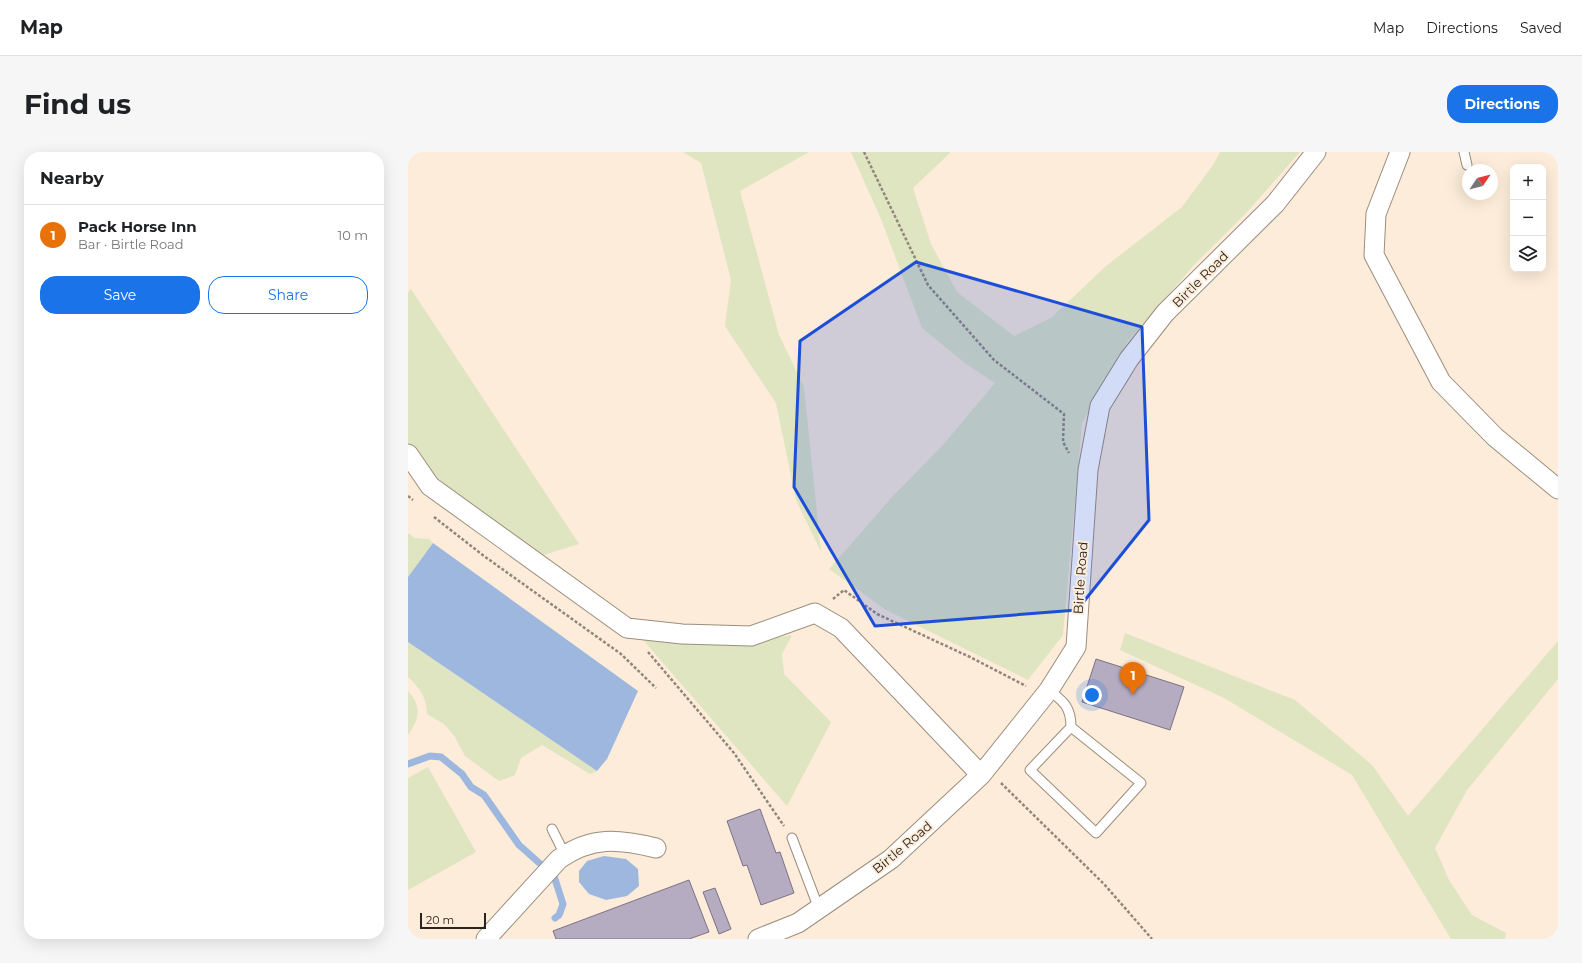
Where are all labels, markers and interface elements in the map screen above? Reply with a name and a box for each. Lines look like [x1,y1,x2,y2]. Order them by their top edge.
text: Map [20,16,63,39]
text: Map [1373,19,1404,37]
text: Directions [1426,19,1498,37]
text: Saved [1520,19,1562,37]
button: Directions [1447,85,1558,123]
text: Find us [24,87,131,121]
north arrow [1462,164,1498,200]
map controls [1510,164,1546,272]
button: + [1510,164,1546,200]
text: Nearby [40,168,104,188]
button: − [1510,200,1546,236]
text: Pack Horse Inn [78,217,197,236]
text: 1 [50,227,56,243]
text: 10 m [338,227,368,243]
text: Bar · Birtle Road [78,236,184,252]
button: layers [1510,236,1546,272]
street label: Birtle Road [1169,248,1231,310]
button: Save [40,276,200,314]
button: Share [208,276,368,314]
street label: Birtle Road [1069,541,1091,615]
pin: 1 [1120,662,1146,695]
your location [1082,685,1102,705]
street label: Birtle Road [869,817,935,877]
scale bar [420,911,486,930]
text: 20 m [426,913,454,927]

